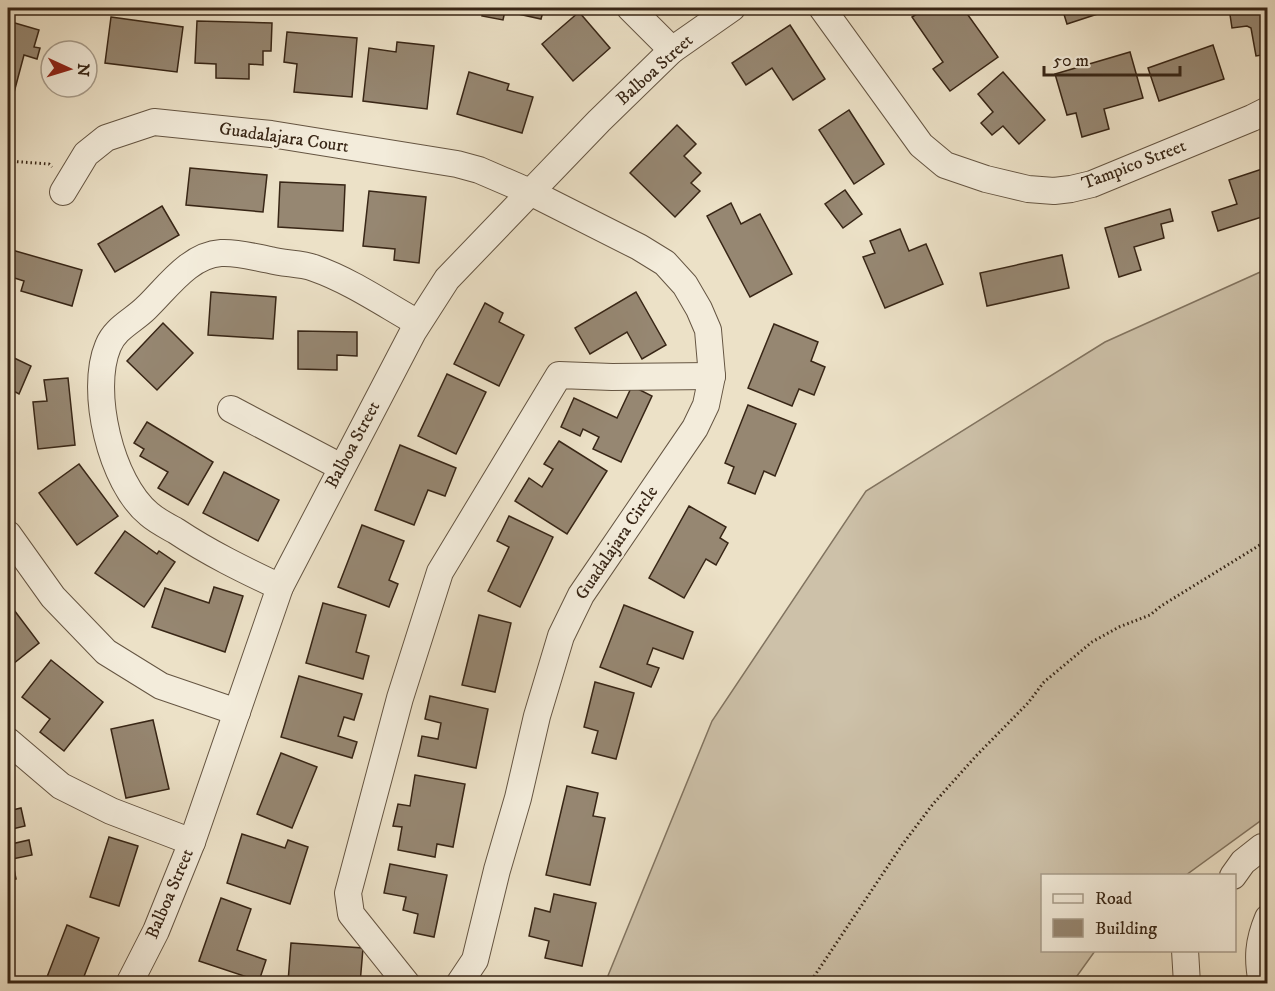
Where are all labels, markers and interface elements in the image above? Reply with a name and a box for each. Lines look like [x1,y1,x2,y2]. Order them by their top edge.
street label: Balboa Street [612,30,698,110]
north arrow [39,39,99,99]
scale bar [1044,39,1180,77]
text: 50 m [1053,50,1089,72]
text: N [73,63,93,77]
street label: Guadalajara Court [218,118,350,158]
street label: Tampico Street [1079,135,1189,195]
street label: Balboa Street [321,397,385,492]
street label: Guadalajara Circle [571,482,663,604]
street label: Balboa Street [141,845,199,942]
legend [1041,874,1236,952]
text: Road [1095,888,1132,910]
text: Building [1095,918,1157,940]

